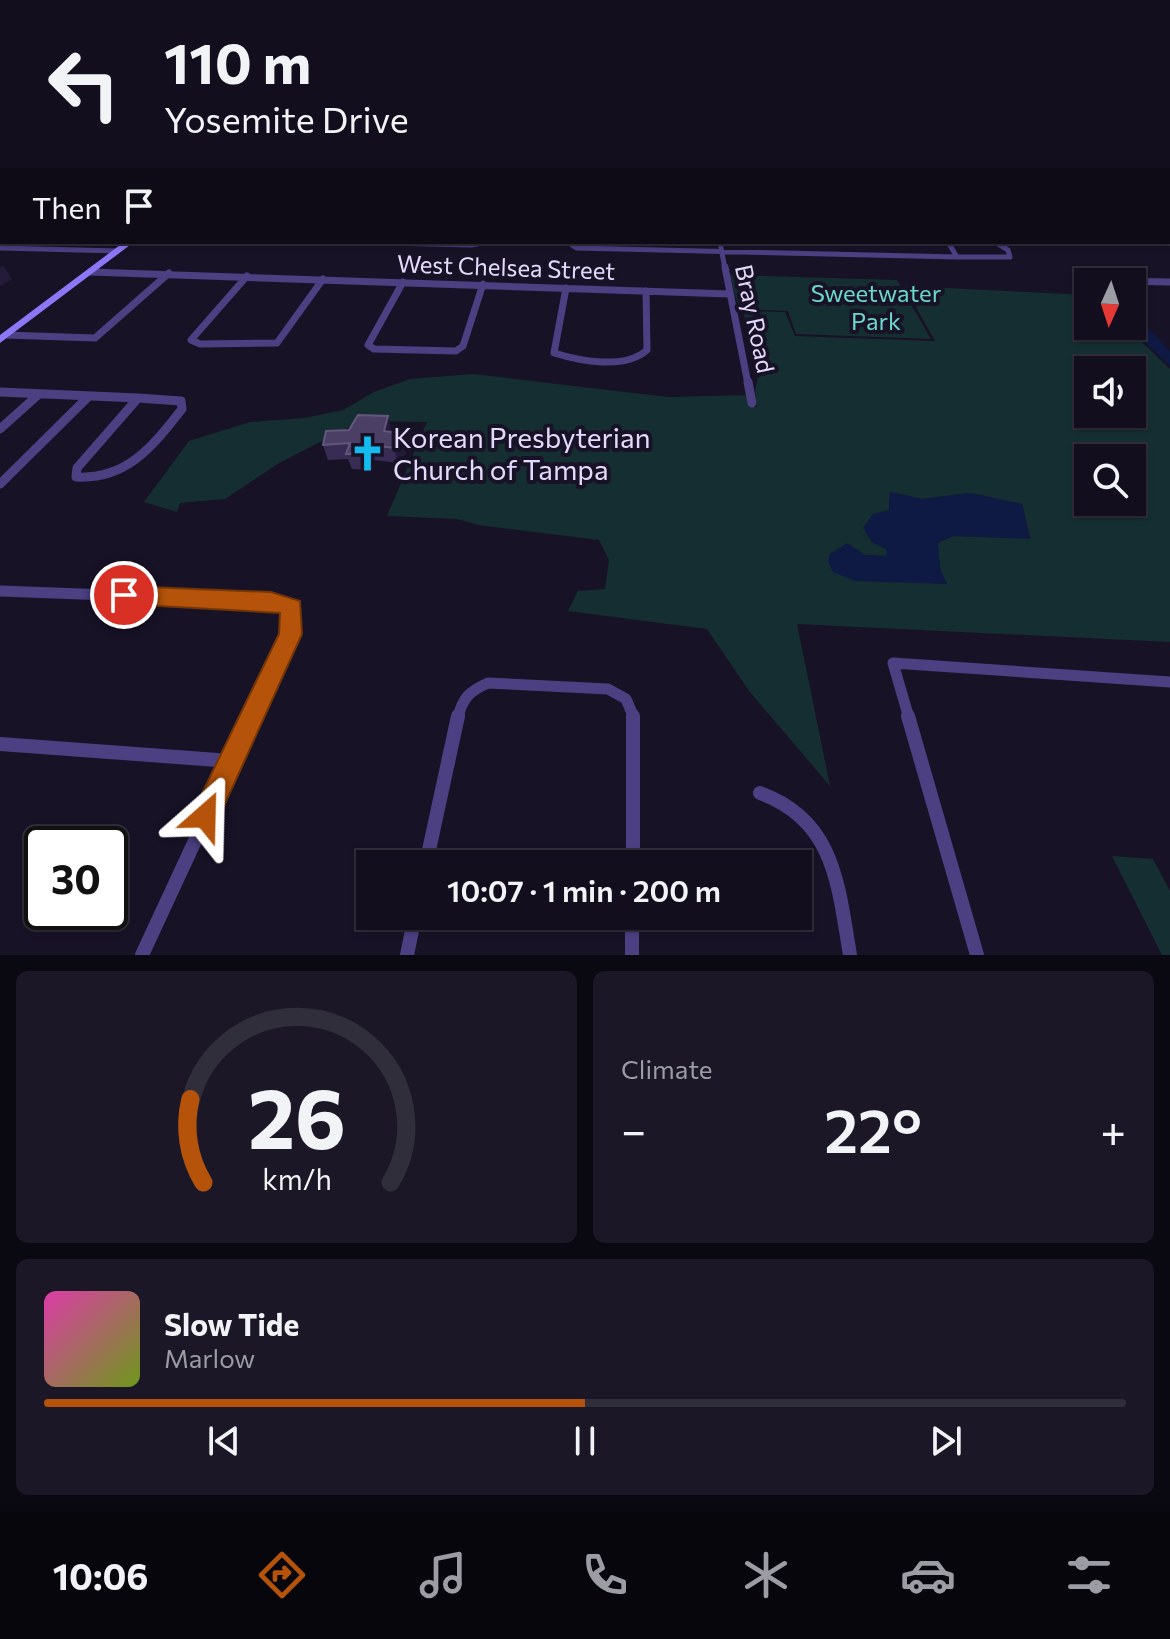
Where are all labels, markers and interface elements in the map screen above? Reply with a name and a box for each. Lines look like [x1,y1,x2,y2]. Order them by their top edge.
text: 110 m [164,27,311,96]
icon: left [32,32,136,136]
text: Yosemite Drive [164,96,409,140]
icon: arrive [117,184,161,228]
text: Then [32,188,101,225]
street label: West Chelsea Street [396,248,616,285]
street label: Bray Road [730,262,781,376]
north arrow [1074,268,1146,340]
map controls [1074,268,1146,516]
park label: Sweetwater Park [811,278,942,335]
button: sound [1074,356,1146,428]
place label: Korean Presbyterian Church of Tampa [393,420,651,486]
church icon: Korean Presbyterian Church of Tampa [348,435,386,473]
button: search [1074,444,1146,516]
pin [90,561,158,629]
icon: arrive [102,573,146,617]
position arrow [163,774,247,858]
speed limit sign: 30 [24,826,128,930]
text: 10:07 · 1 min · 200 m [447,871,721,908]
text: Climate [621,1053,713,1084]
text: 26 [247,1064,346,1166]
text: 22° [824,1092,922,1165]
text: − [621,1102,646,1156]
text: + [1100,1102,1126,1156]
text: km/h [262,1161,331,1196]
text: Slow Tide [164,1305,299,1342]
text: Marlow [164,1342,255,1373]
icon: previous [202,1419,246,1463]
icon: pause [563,1419,607,1463]
icon: next [924,1419,968,1463]
icon: directions [254,1547,310,1603]
icon: music [415,1547,471,1603]
icon: phone [577,1547,633,1603]
icon: climate [738,1547,794,1603]
icon: car [900,1547,956,1603]
icon: filters [1061,1547,1117,1603]
text: 10:06 [53,1553,149,1597]

